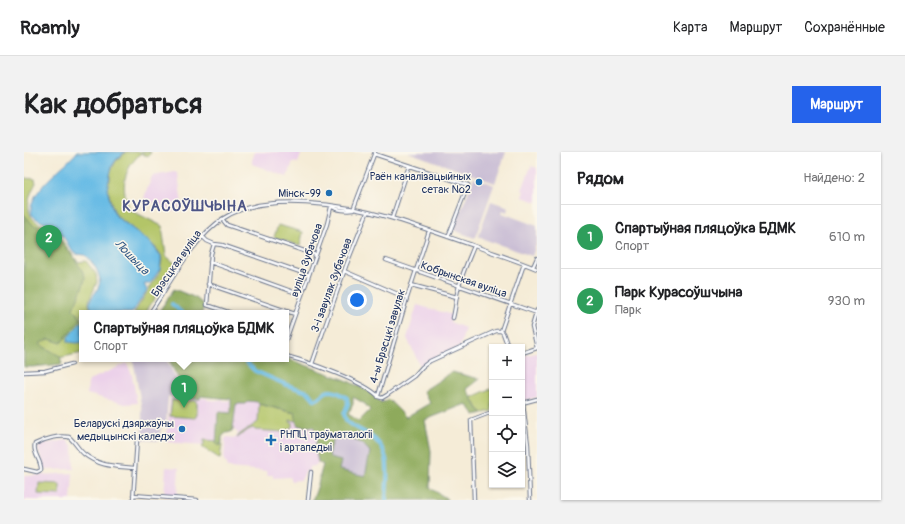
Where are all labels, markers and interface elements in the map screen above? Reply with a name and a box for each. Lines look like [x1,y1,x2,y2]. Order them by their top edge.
text: Roamly [20,16,80,40]
text: Карта [673,19,708,36]
text: Маршрут [730,19,782,36]
text: Сохранённые [804,19,885,36]
button: Маршрут [792,86,881,123]
text: Как добраться [24,87,202,122]
text: Рядом [577,168,624,189]
place label: Раён каналізацыйных сетак №2 [370,170,471,196]
text: Найдено: 2 [803,170,865,186]
marker: Раён каналізацыйных сетак №2 [474,177,484,187]
place label: Мінск-99 [278,187,321,200]
marker: Мінск-99 [324,188,334,198]
district label: КУРАСОЎШЧЫНА [122,197,248,216]
text: Спартыўная пляцоўка БДМК [615,219,796,238]
street label: вуліца Зубачова [288,222,325,299]
pin: 2 [36,225,62,258]
street label: Брэсцкая вуліца [149,227,204,299]
text: 1 [587,229,593,245]
text: 610 m [829,229,865,245]
street label: 3-і завулак Зубачова [308,236,355,334]
water label: Лошыца [111,237,153,279]
text: Спорт [615,238,649,254]
street label: Кобрынская вуліца [419,259,509,300]
text: Парк Курасоўшчына [615,283,743,302]
street label: 4-ы Брэсцкі завулак [367,287,408,385]
your location [347,290,367,310]
text: 2 [586,293,594,309]
text: 930 m [828,293,865,309]
text: Парк [615,302,642,318]
popup [79,310,289,362]
text: Спартыўная пляцоўка БДМК [93,319,275,338]
text: Спорт [93,338,128,354]
map controls [489,344,525,488]
button: + [489,344,525,380]
pin: 1 [171,375,197,408]
button: − [489,380,525,416]
button: locate [489,416,525,452]
place label: Беларускі дзяржаўны медыцынскі каледж [74,417,174,443]
marker: Беларускі дзяржаўны медыцынскі каледж [177,424,187,434]
place label: РНПЦ траўматалогіі і артапедыі [280,428,372,454]
marker: РНПЦ траўматалогіі і артапедыі [265,434,277,446]
button: layers [489,452,525,488]

